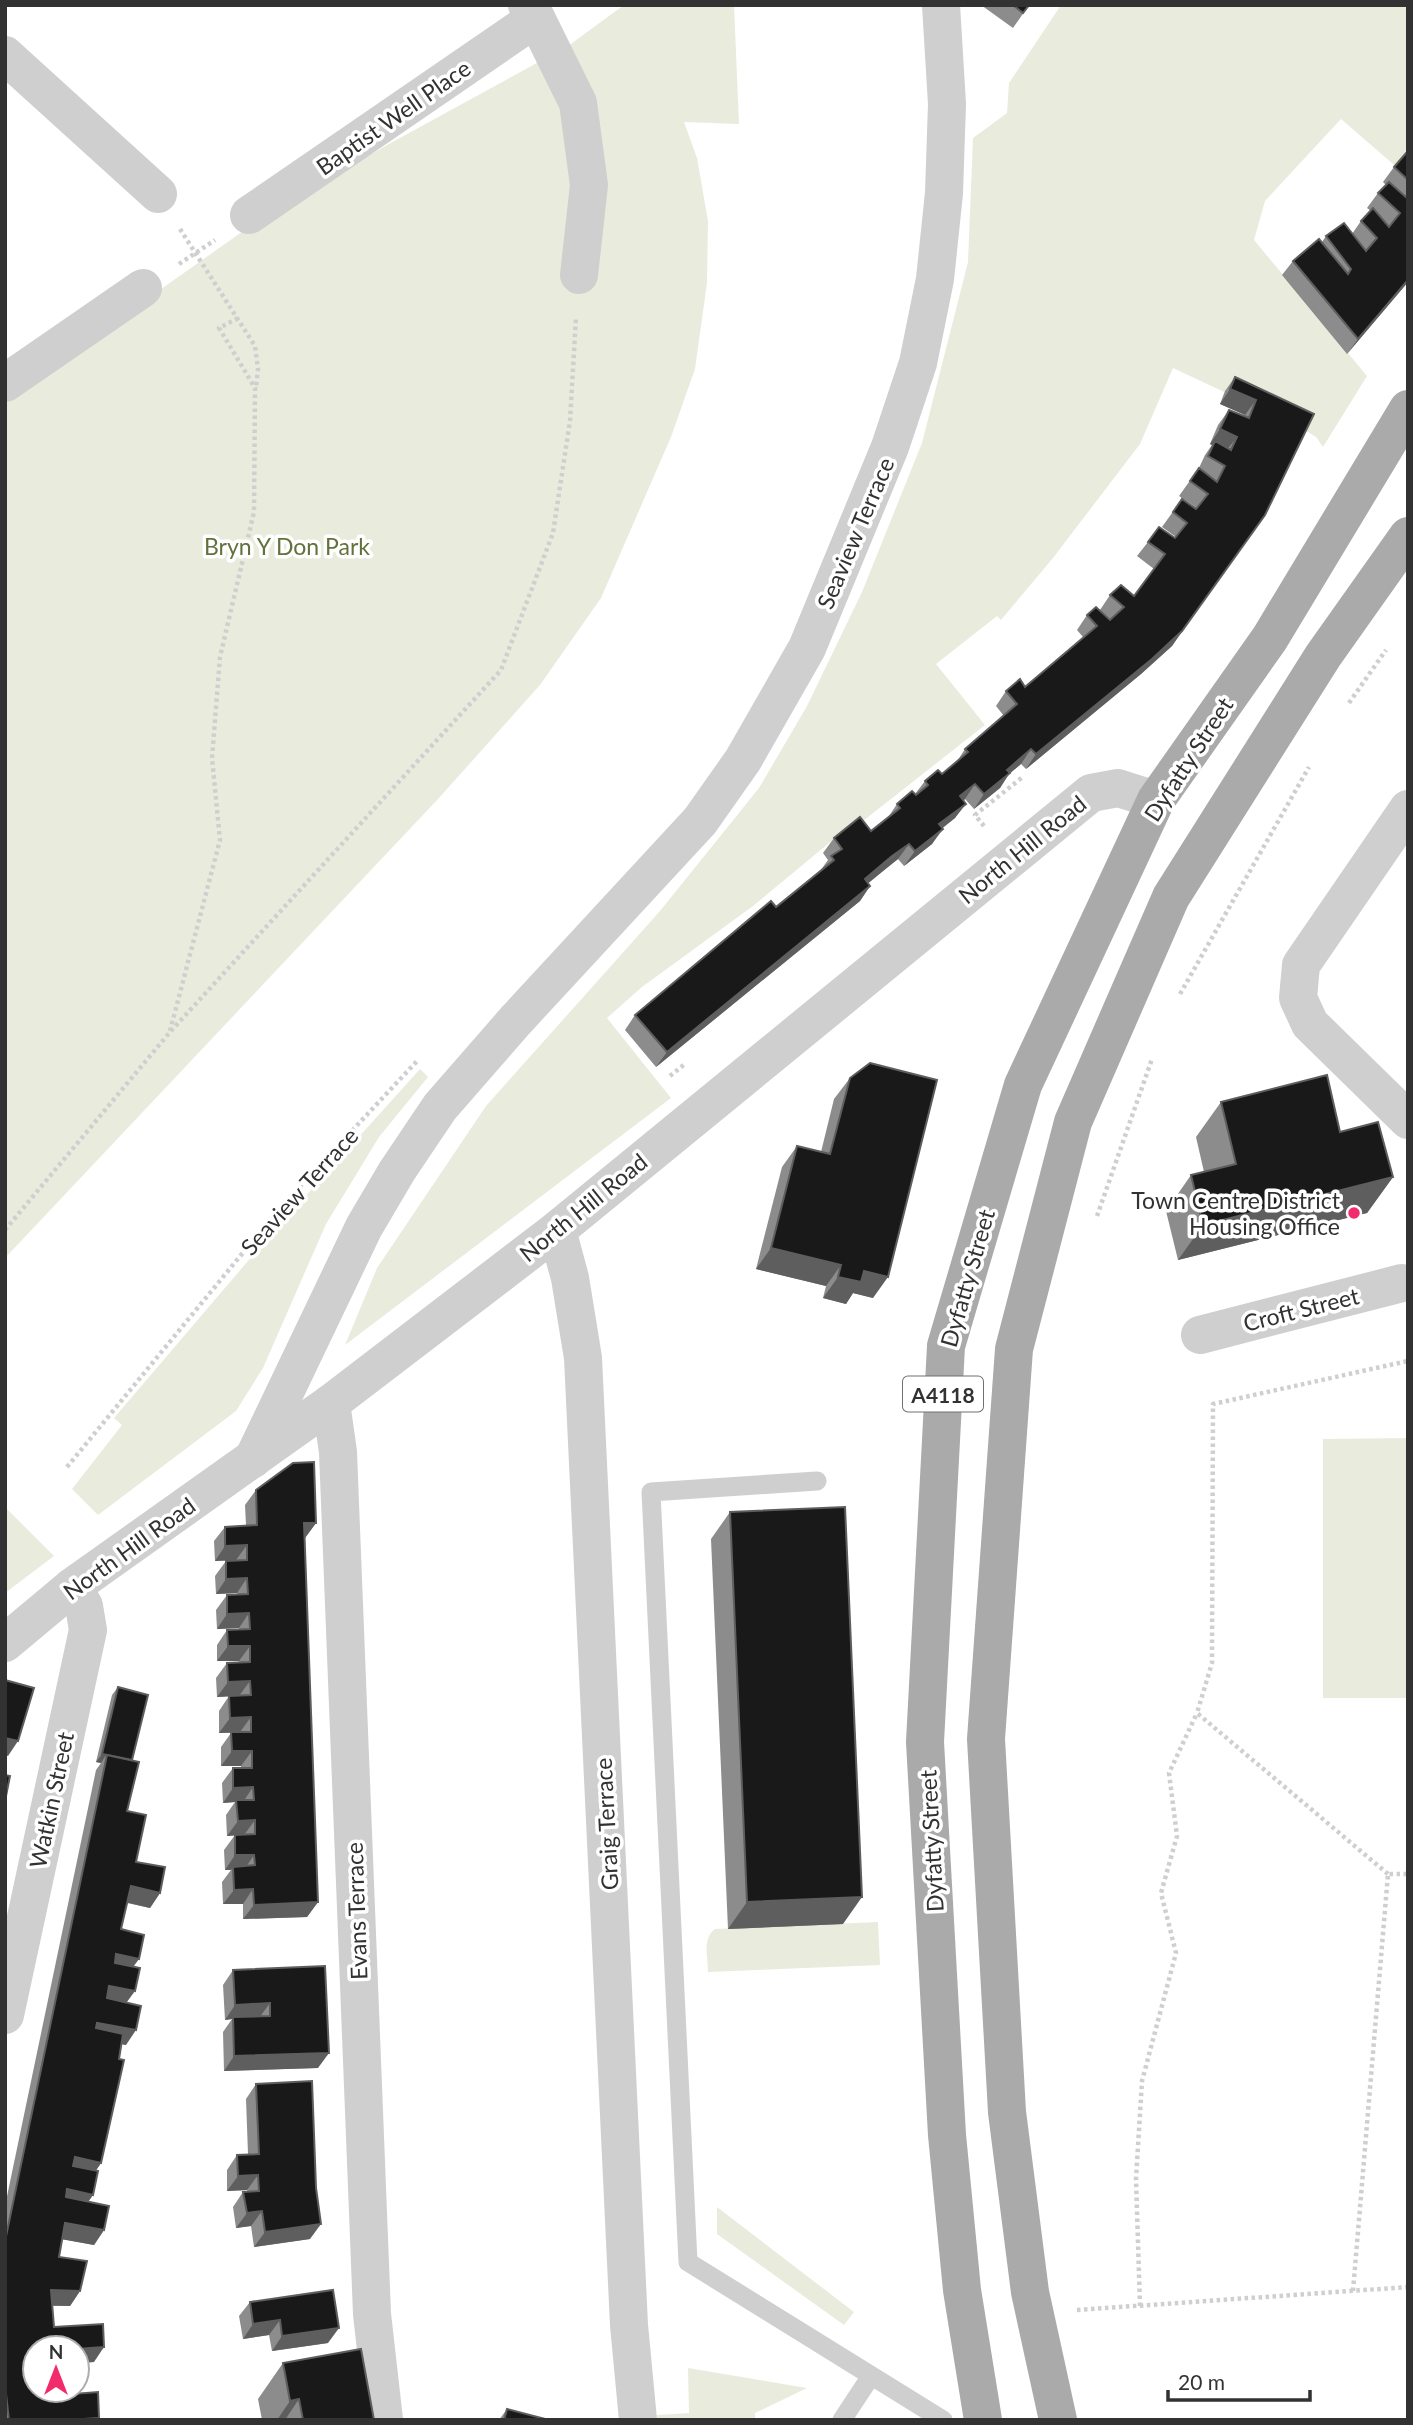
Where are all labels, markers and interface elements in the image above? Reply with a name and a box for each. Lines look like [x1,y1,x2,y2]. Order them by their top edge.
street label: Baptist Well Place [311,53,475,181]
street label: Seaview Terrace [811,453,899,613]
park label: Bryn Y Don Park [204,532,370,560]
street label: Dyfatty Street [1138,691,1239,826]
street label: North Hill Road [952,789,1092,909]
street label: Seaview Terrace [234,1122,364,1260]
street label: North Hill Road [513,1147,653,1267]
place label: Town Centre District Housing Office [1131,1186,1341,1240]
street label: Dyfatty Street [934,1205,1000,1350]
marker: Town Centre District Housing Office [1346,1205,1362,1221]
street label: Croft Street [1240,1281,1362,1337]
road number: A4118 [903,1376,983,1412]
street label: North Hill Road [58,1491,200,1605]
street label: Watkin Street [23,1729,79,1871]
street label: Graig Terrace [589,1757,623,1891]
street label: Dyfatty Street [913,1769,949,1913]
street label: Evans Terrace [340,1842,372,1980]
north arrow [21,2334,91,2404]
text: N [49,2340,63,2363]
scale bar [1168,2358,1310,2402]
text: 20 m [1178,2369,1225,2394]

